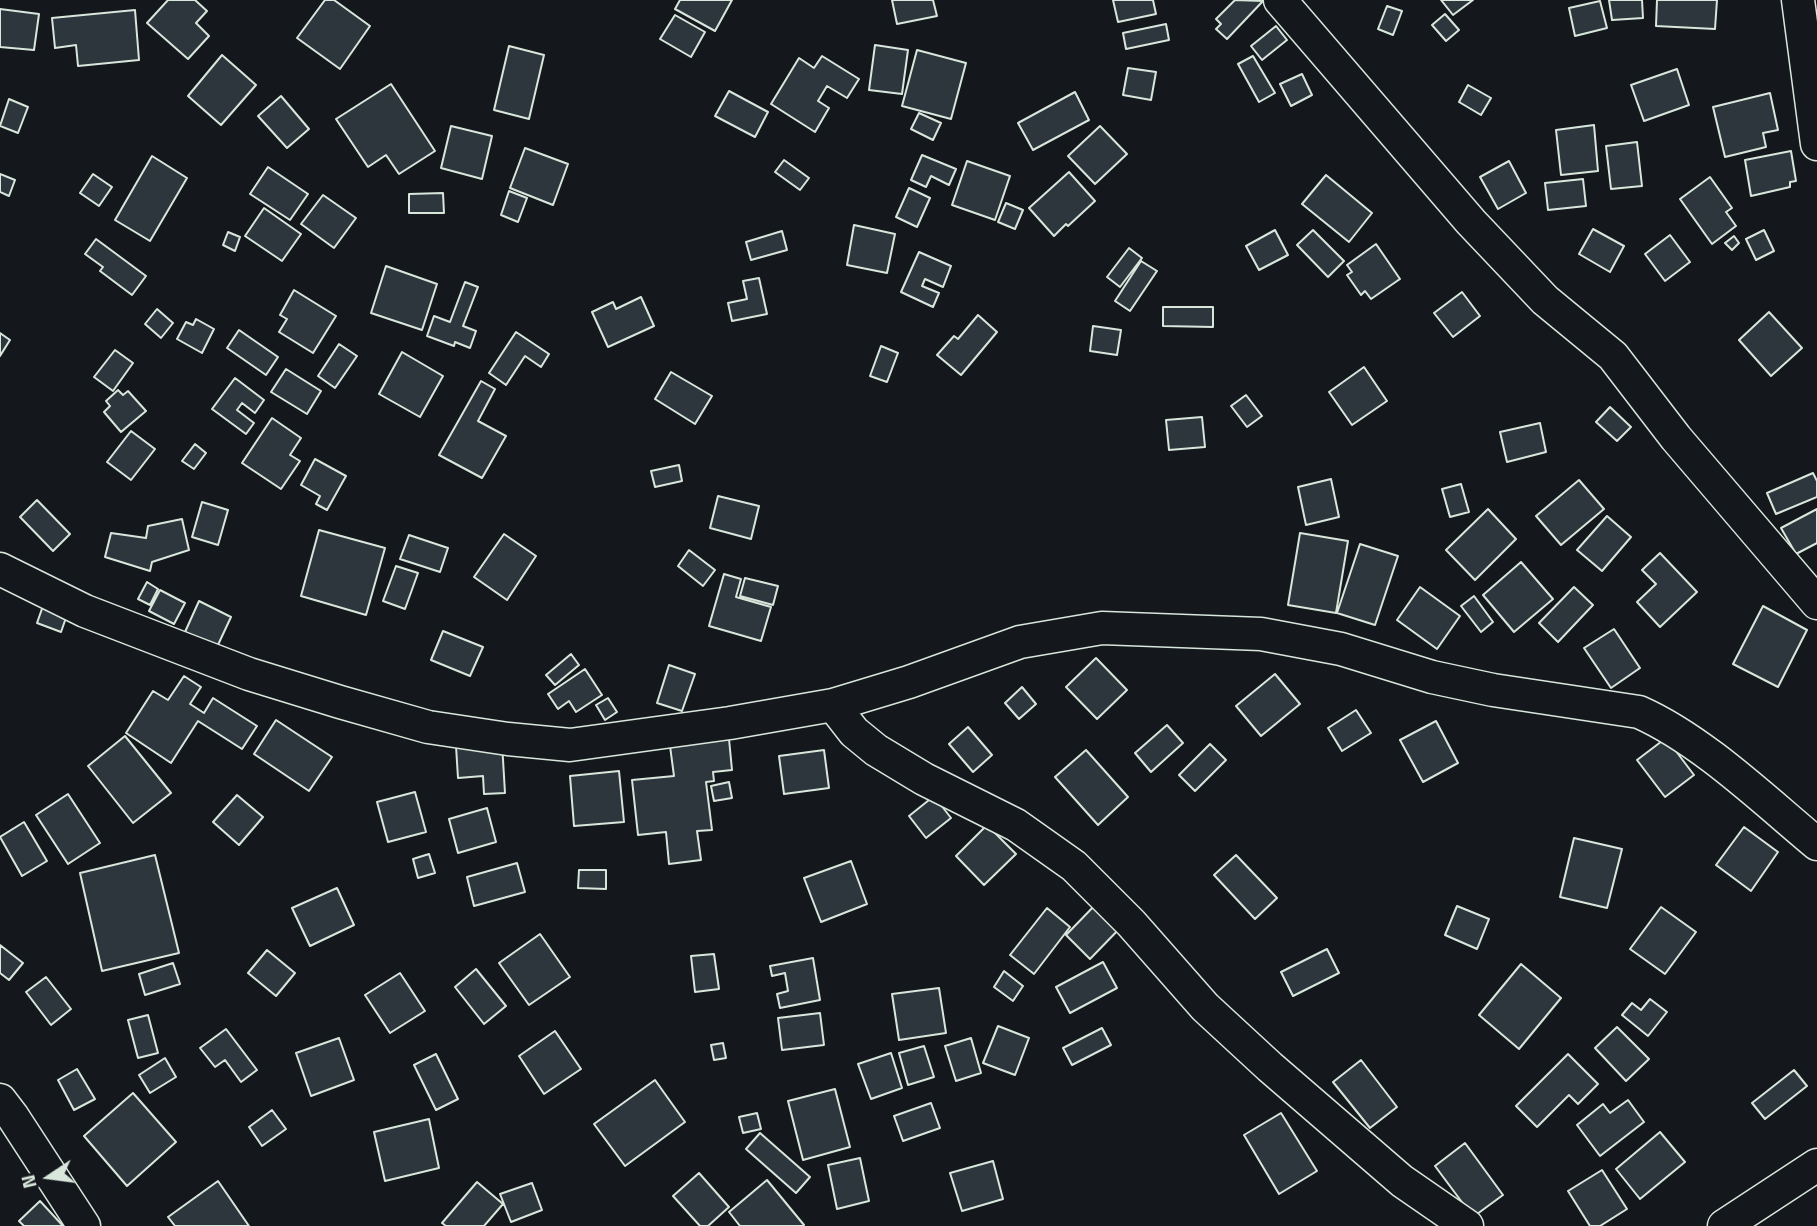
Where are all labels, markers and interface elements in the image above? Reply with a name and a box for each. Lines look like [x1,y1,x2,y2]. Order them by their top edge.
north arrow [14,1142,84,1212]
text: N [12,1172,44,1192]

